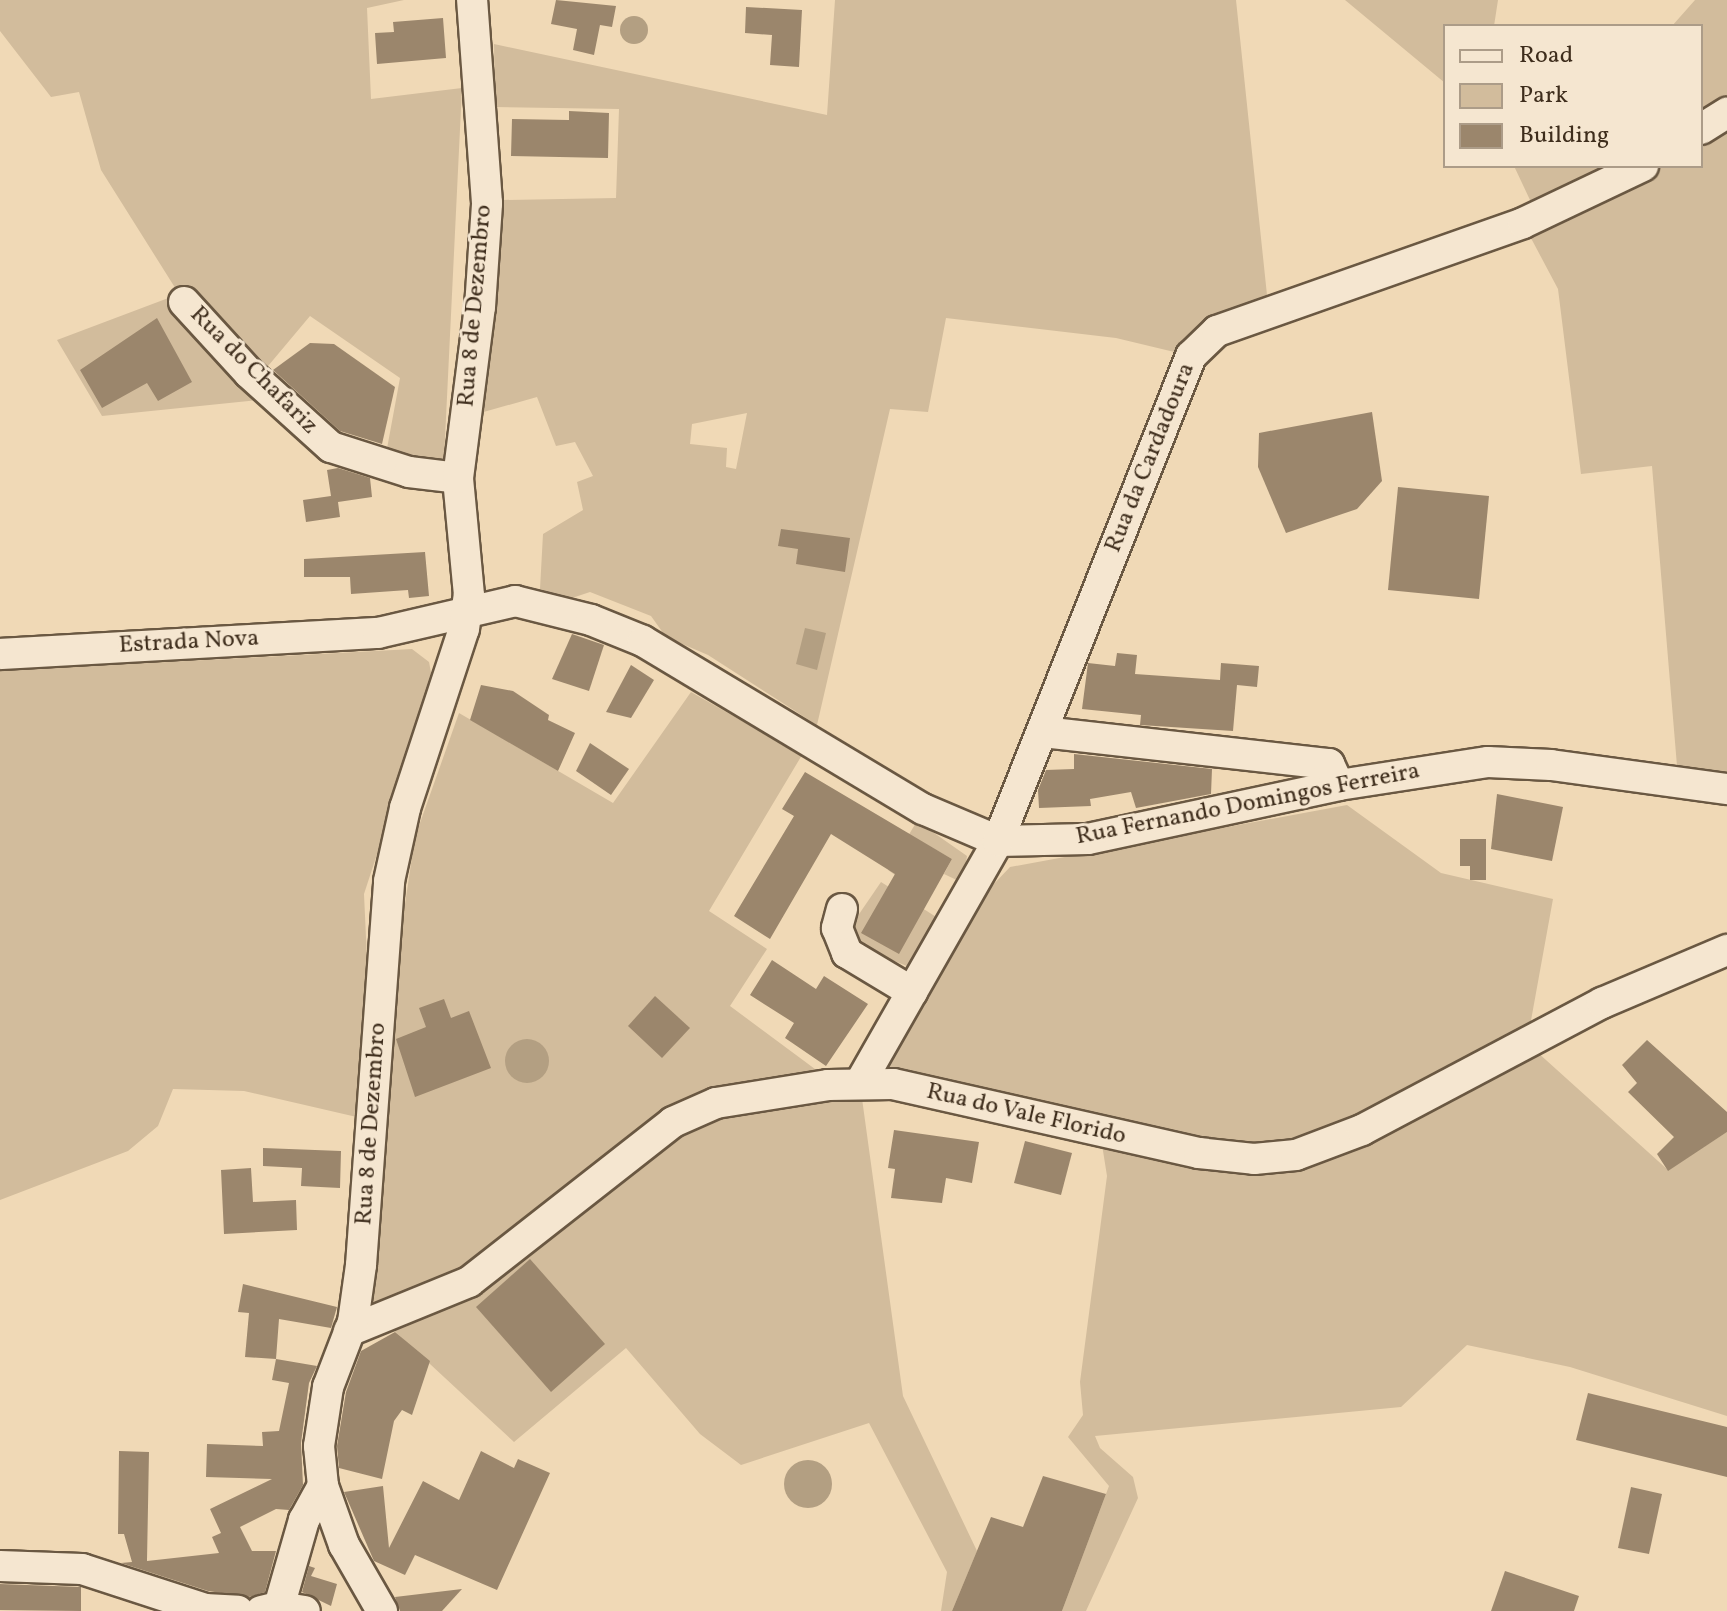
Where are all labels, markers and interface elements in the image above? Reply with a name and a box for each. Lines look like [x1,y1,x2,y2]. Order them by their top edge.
legend [1443,24,1703,168]
text: Road [1519,39,1573,73]
text: Park [1519,79,1568,113]
text: Building [1519,119,1609,153]
street label: Rua 8 de Dezembro [453,204,499,408]
street label: Rua do Chafariz [183,301,323,441]
street label: Rua da Cardadoura [1100,359,1202,557]
street label: Estrada Nova [118,625,260,661]
street label: Rua Fernando Domingos Ferreira [1074,758,1422,852]
street label: Rua 8 de Dezembro [351,1022,393,1226]
street label: Rua do Vale Florido [923,1078,1129,1152]

